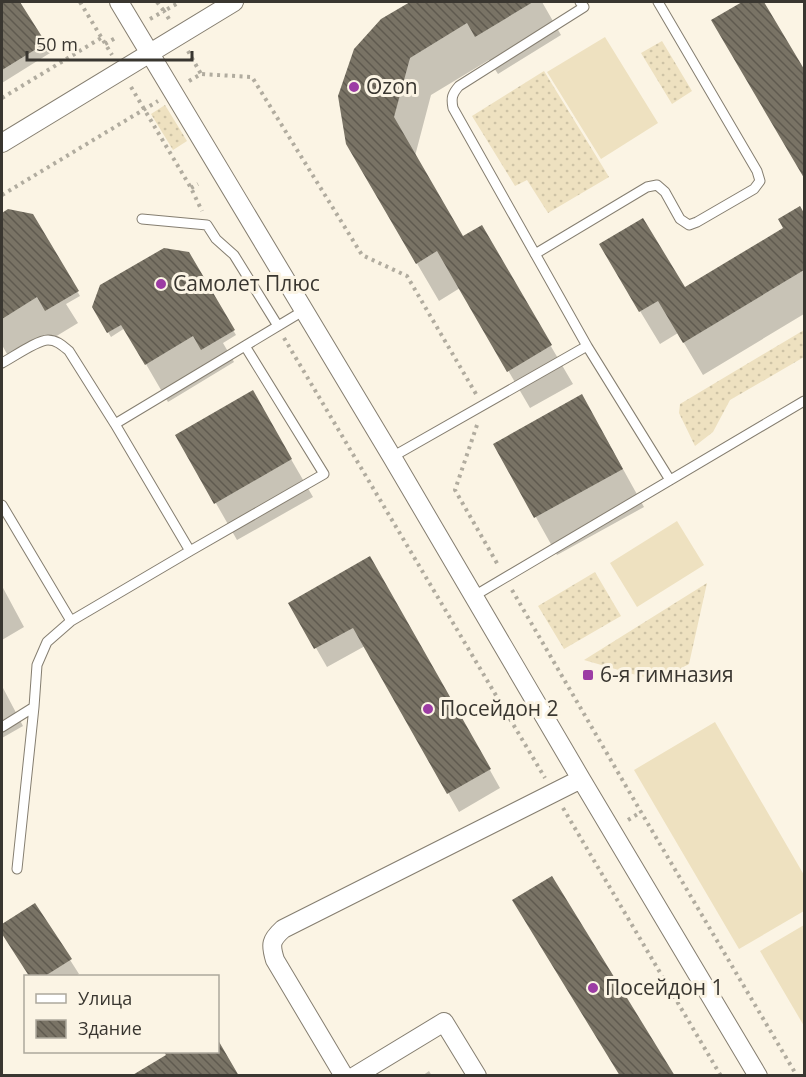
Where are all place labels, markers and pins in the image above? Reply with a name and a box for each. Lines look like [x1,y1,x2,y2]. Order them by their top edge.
place label: Ozon [366,72,418,100]
marker: Ozon [347,80,361,94]
place label: Самолет Плюс [173,269,320,297]
marker: Самолет Плюс [154,277,168,291]
place label: 6-я гимназия [600,660,734,688]
marker: 6-я гимназия [581,668,595,682]
place label: Посейдон 2 [440,694,559,722]
marker: Посейдон 2 [421,702,435,716]
place label: Посейдон 1 [605,973,724,1001]
marker: Посейдон 1 [586,981,600,995]

